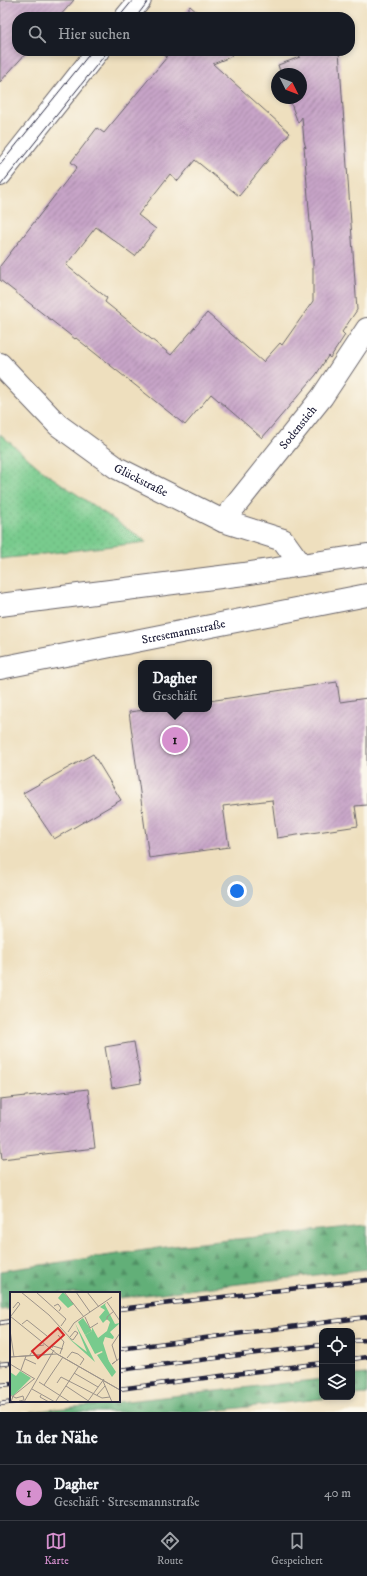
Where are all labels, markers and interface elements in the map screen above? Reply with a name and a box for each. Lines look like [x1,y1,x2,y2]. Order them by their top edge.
search box [12,12,355,56]
icon: search [26,23,48,45]
text: Hier suchen [58,25,130,44]
north arrow [271,68,307,104]
street label: Sodenstich [276,402,321,452]
street label: Glückstraße [111,461,170,500]
street label: Stresemannstraße [140,616,227,648]
popup [138,660,212,712]
text: Dagher [152,669,197,688]
text: Geschäft [152,688,198,704]
pin: 1 [162,725,188,755]
your location [227,881,247,901]
inset map [10,1292,120,1402]
map controls [319,1328,355,1400]
button: locate [319,1328,355,1364]
button: layers [319,1364,355,1400]
text: In der Nähe [16,1427,98,1449]
text: Dagher [54,1475,98,1494]
text: 1 [27,1485,31,1501]
text: 40 m [324,1485,351,1501]
text: Geschäft · Stresemannstraße [54,1494,200,1510]
tab: Karte [44,1530,69,1568]
tab: Route [157,1530,183,1568]
tab: Gespeichert [271,1530,323,1568]

